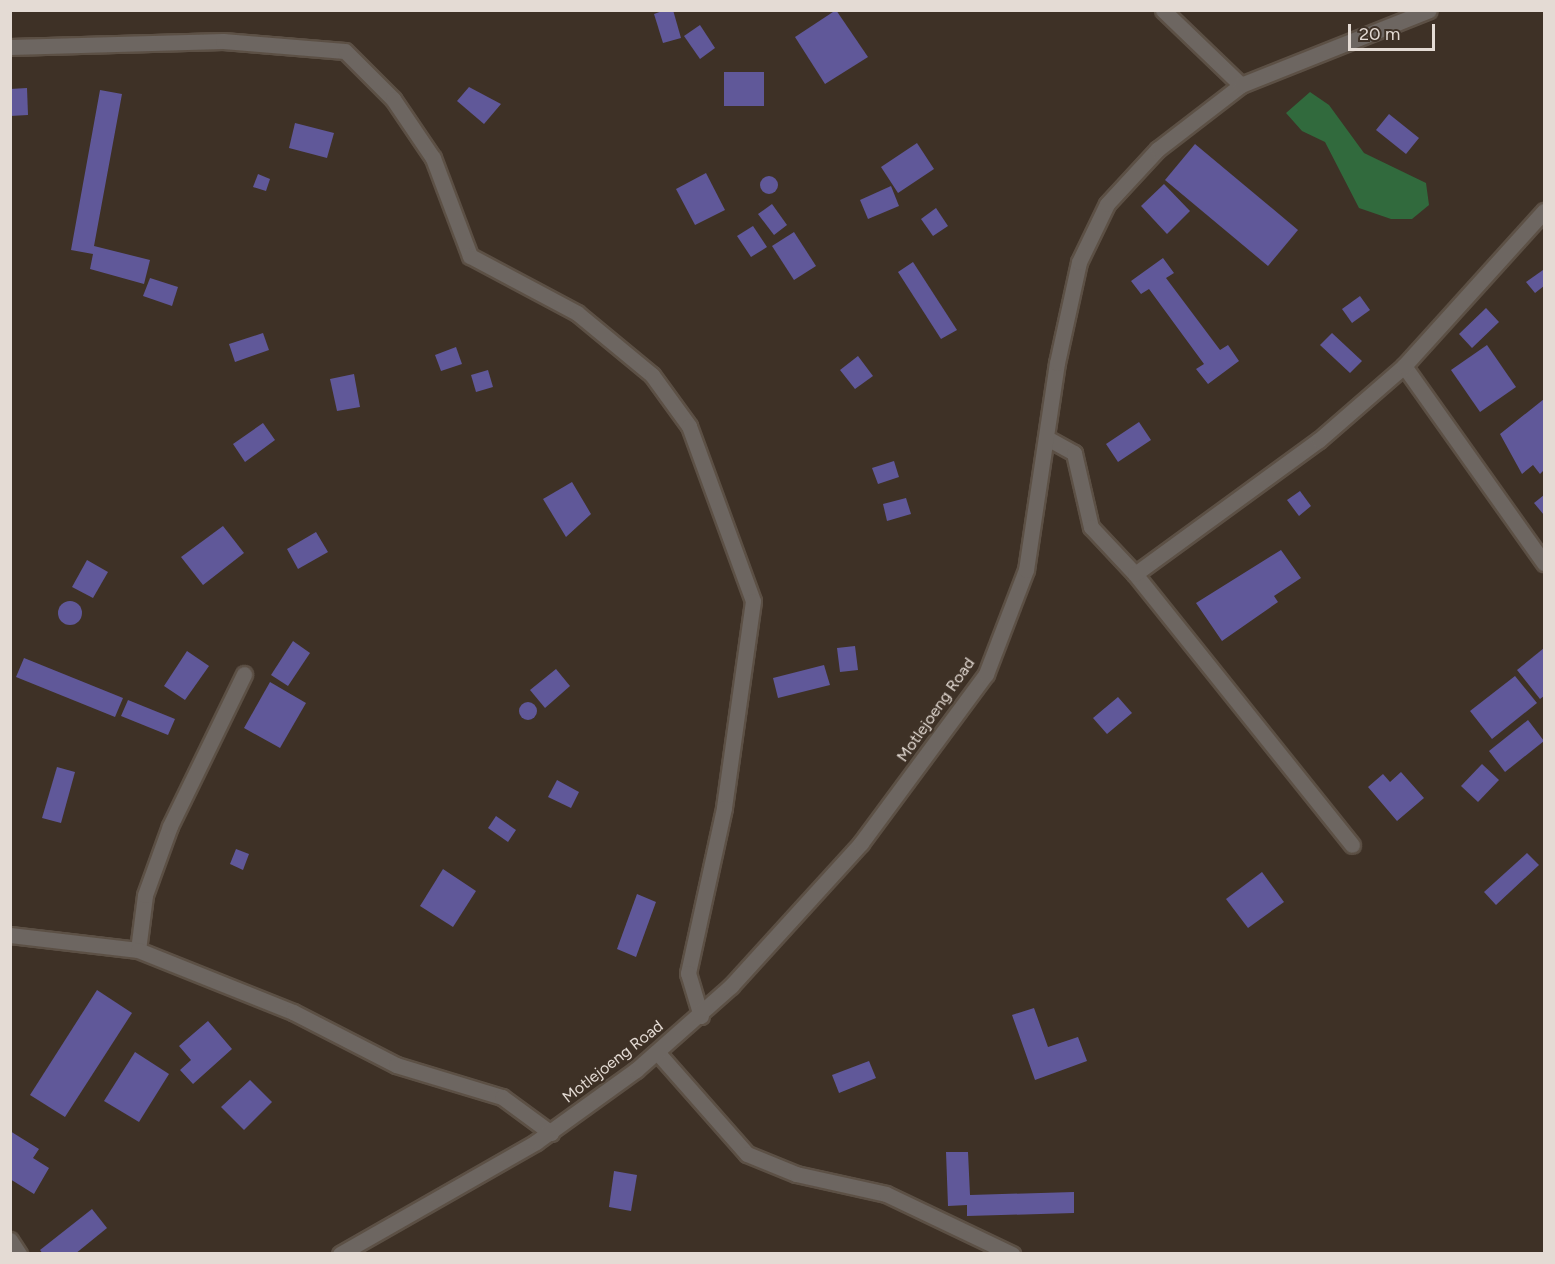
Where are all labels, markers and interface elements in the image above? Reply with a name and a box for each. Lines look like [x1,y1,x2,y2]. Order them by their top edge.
scale bar [1351,12,1438,50]
text: 20 m [1359,23,1400,45]
street label: Motlejoeng Road [893,654,979,766]
street label: Motlejoeng Road [559,1017,667,1107]

